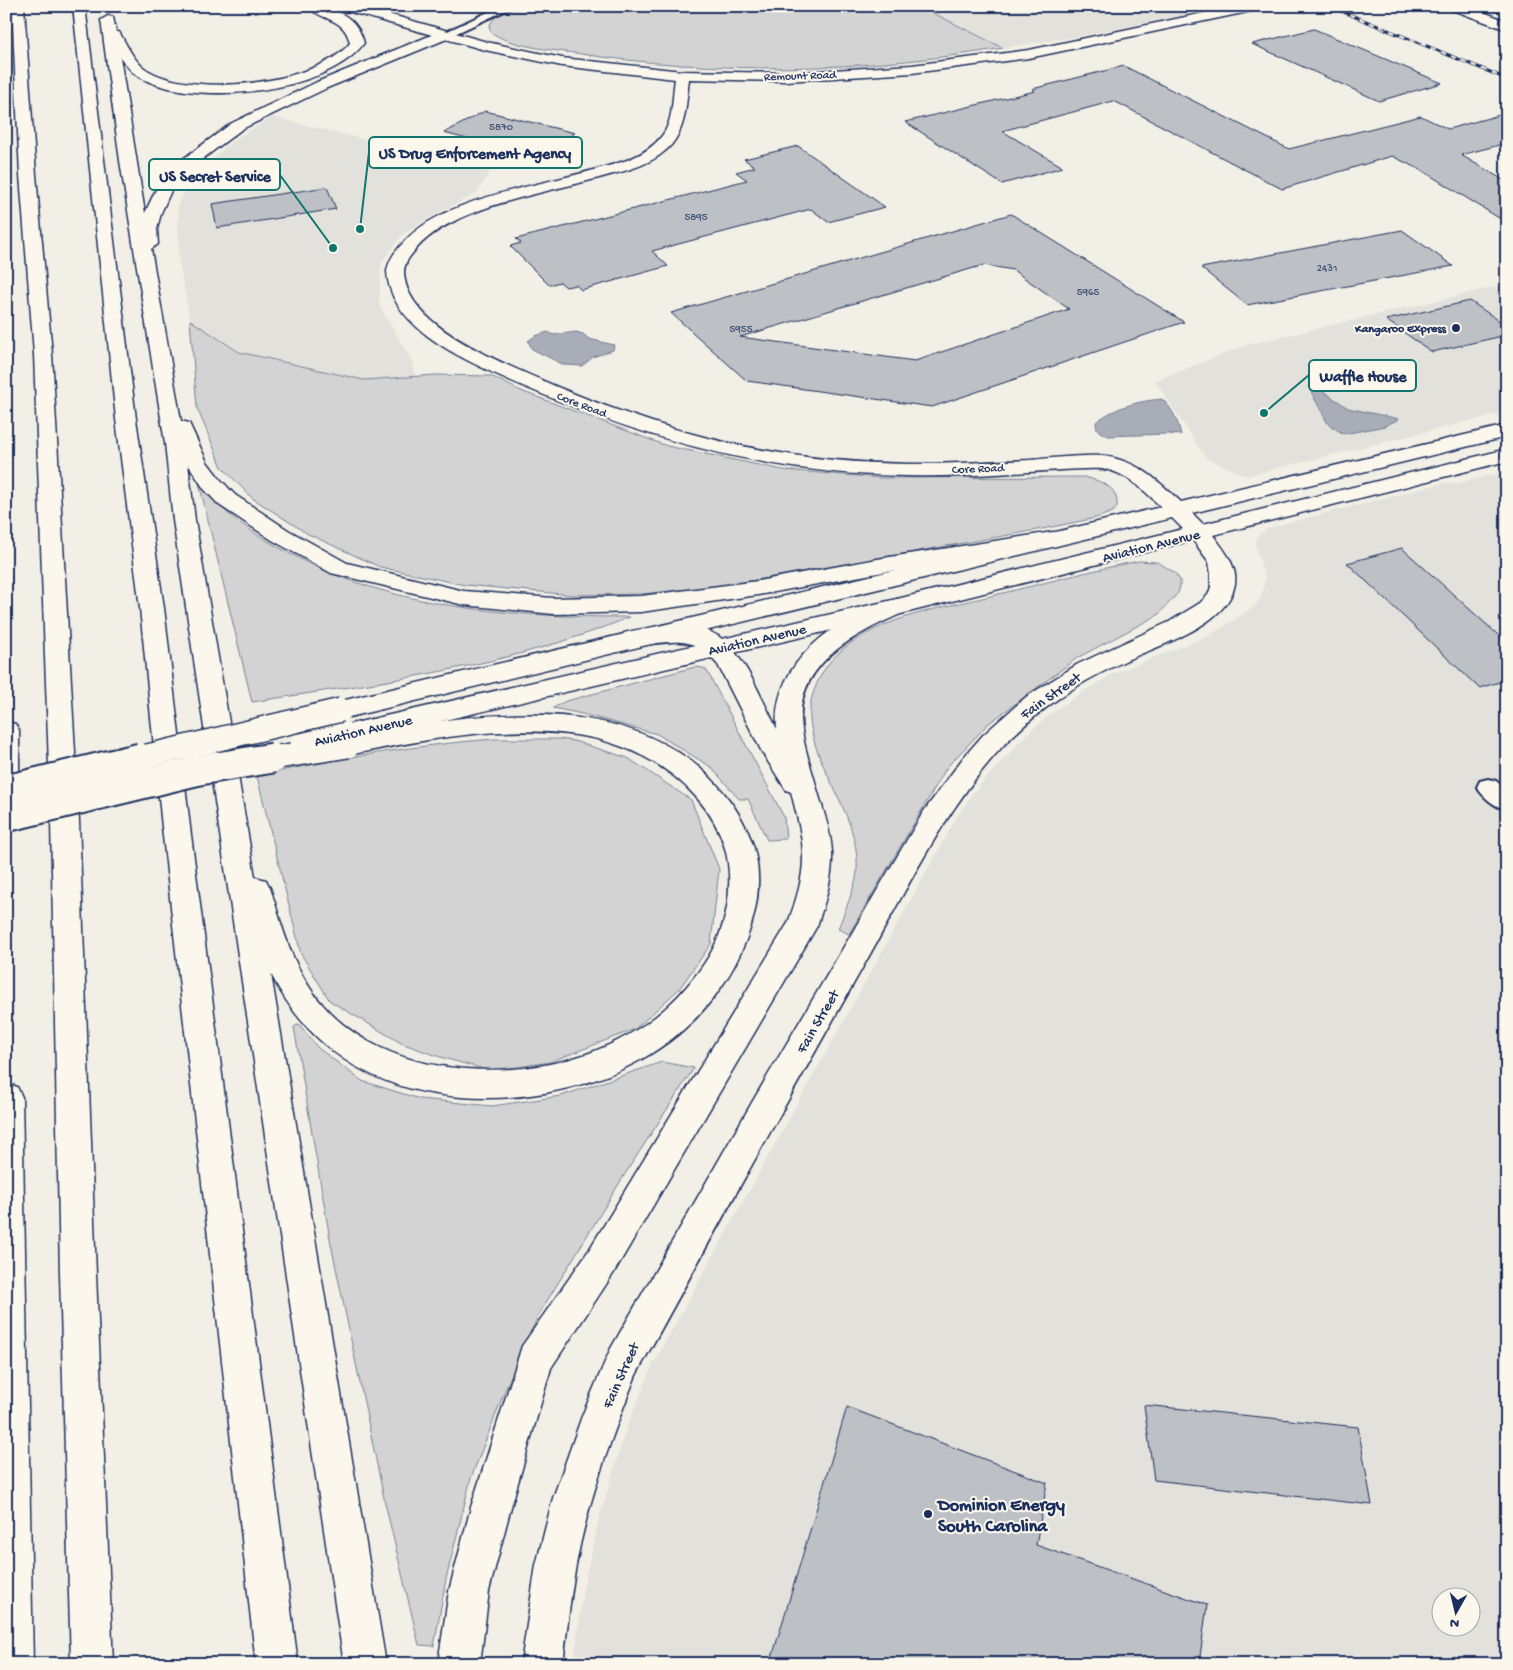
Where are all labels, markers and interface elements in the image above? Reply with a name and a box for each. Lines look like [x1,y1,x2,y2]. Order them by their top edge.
street label: Remount Road [764,69,838,85]
house number: 5870 [489,122,513,134]
callout: US Drug Enforcement Agency [369,137,582,168]
text: US Drug Enforcement Agency [379,145,571,165]
callout: US Secret Service [149,159,280,190]
text: US Secret Service [159,169,271,188]
house number: 5895 [684,212,708,224]
house number: 2431 [1317,263,1337,275]
house number: 5965 [1077,287,1100,299]
marker: Kangaroo Express [1450,322,1462,334]
place label: Kangaroo Express [1354,323,1447,337]
house number: 5955 [730,324,753,336]
callout: Waffle House [1309,360,1416,391]
text: Waffle House [1319,368,1407,388]
street label: Core Road [554,390,609,422]
street label: Core Road [952,462,1005,478]
street label: Aviation Avenue [1101,526,1202,568]
street label: Aviation Avenue [707,621,808,661]
street label: Fain Street [1017,668,1086,725]
street label: Aviation Avenue [313,712,414,752]
street label: Fain Street [793,986,845,1058]
street label: Fain Street [599,1338,645,1412]
place label: Dominion Energy South Carolina [936,1496,1065,1538]
marker: Dominion Energy South Carolina [922,1508,934,1520]
north arrow [1430,1588,1480,1638]
text: N [1449,1613,1460,1631]

